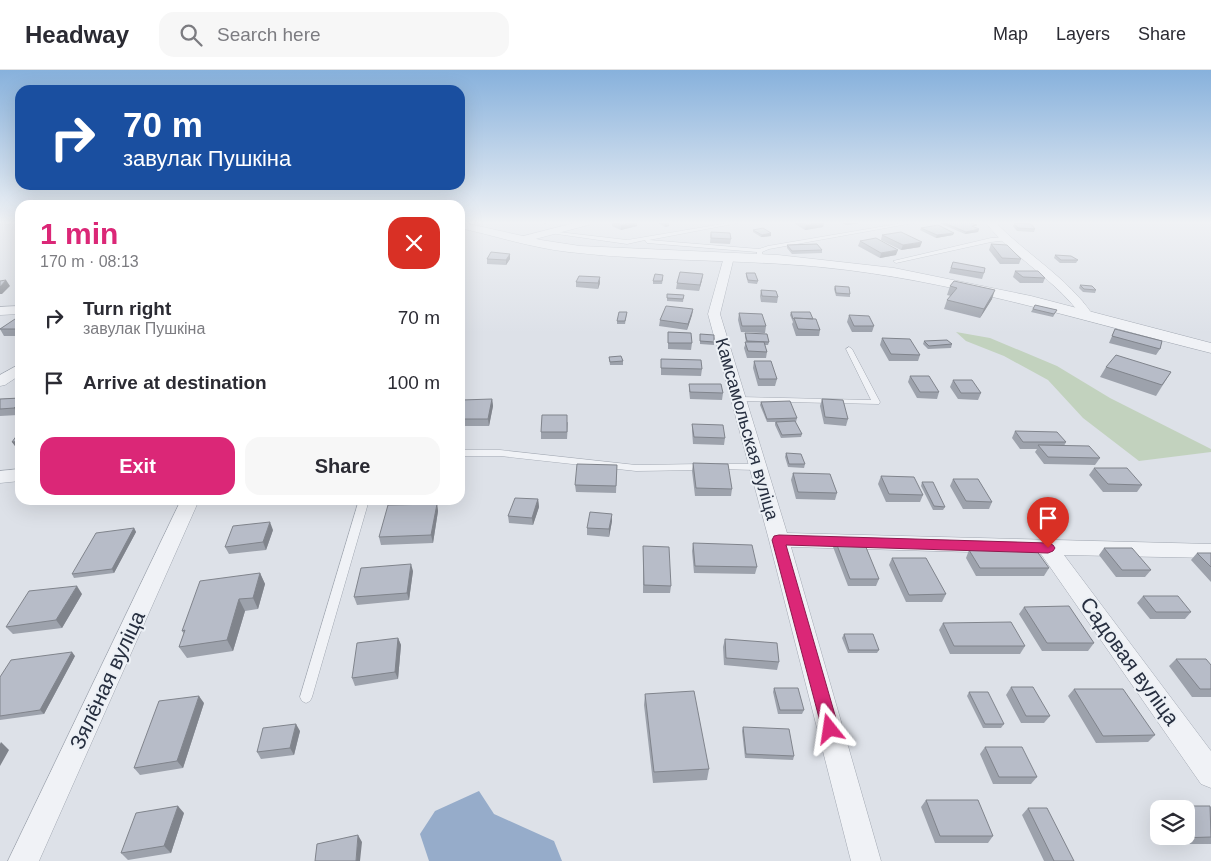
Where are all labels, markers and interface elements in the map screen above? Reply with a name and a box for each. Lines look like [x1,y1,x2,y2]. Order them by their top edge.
search box [159,12,509,57]
text: Headway [25,21,129,48]
icon: search [177,21,205,49]
text: Search here [217,24,321,45]
text: Map [993,24,1028,44]
text: Layers [1056,24,1110,44]
text: Share [1138,24,1186,44]
icon: right [40,105,105,170]
text: 70 m [123,105,203,144]
text: завулак Пушкіна [123,146,291,171]
text: 1 min [40,217,118,250]
button: close [388,217,440,269]
text: 170 m · 08:13 [40,253,139,270]
text: Turn right [83,298,171,319]
icon: right [40,304,68,332]
text: 70 m [398,307,440,328]
text: завулак Пушкіна [83,320,205,337]
street label: Камсамольская вуліца [711,336,783,523]
icon: arrive [40,369,68,397]
text: Arrive at destination [83,372,267,393]
text: 100 m [387,372,440,393]
button: Exit [40,437,235,495]
button: Share [245,437,440,495]
pin [1027,497,1069,548]
icon: arrive [1034,504,1062,532]
street label: Садовая вуліца [1076,593,1184,730]
street label: Зялёная вуліца [65,607,149,753]
position arrow [803,702,855,754]
map controls [1150,800,1195,845]
button: layers [1150,800,1195,845]

